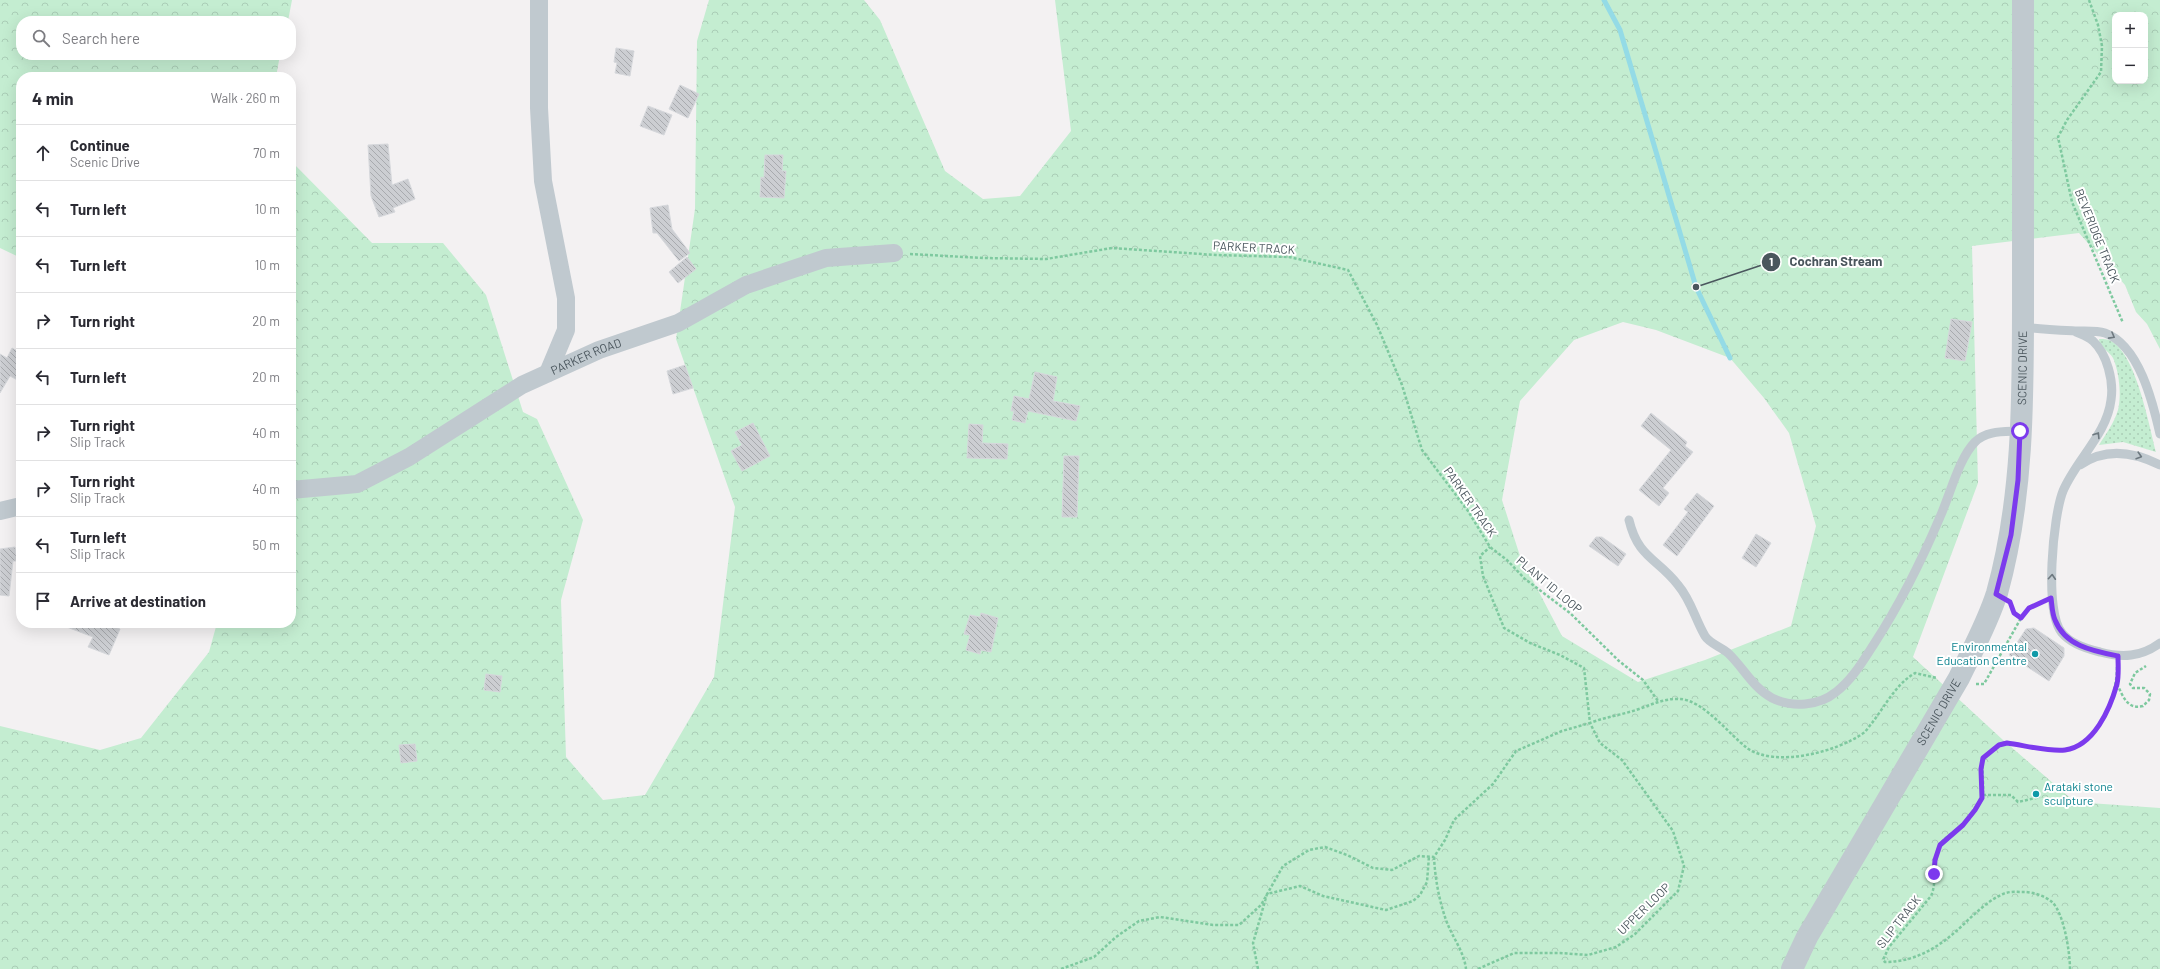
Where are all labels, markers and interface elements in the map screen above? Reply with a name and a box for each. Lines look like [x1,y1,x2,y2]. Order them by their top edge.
map controls [2112,12,2148,84]
button: + [2112,12,2148,48]
search box [16,16,296,60]
icon: search [30,27,52,49]
text: Search here [62,29,140,47]
button: − [2112,48,2148,84]
text: 4 min [32,88,74,108]
text: Walk · 260 m [211,90,280,106]
text: Continue [70,136,130,154]
icon: ahead [32,142,54,164]
text: 70 m [253,145,280,161]
text: Scenic Drive [70,154,140,170]
street label: BEVERIDGE TRACK [2073,186,2123,285]
icon: left [32,198,54,220]
text: Turn left [70,200,126,218]
text: 10 m [255,201,280,217]
street label: PARKER TRACK [1213,238,1296,256]
callout: Cochran Stream [1761,249,1890,274]
text: Cochran Stream [1790,253,1883,269]
icon: left [32,254,54,276]
text: 1 [1769,254,1773,268]
text: Turn left [70,256,126,274]
text: 10 m [255,257,280,273]
icon: right [32,310,54,332]
text: Turn right [70,312,135,330]
text: 20 m [252,313,280,329]
street label: SCENIC DRIVE [2014,331,2029,405]
one-way arrow [2108,332,2115,339]
street label: PARKER ROAD [548,335,623,377]
icon: left [32,366,54,388]
text: Turn left [70,368,126,386]
text: 20 m [252,369,280,385]
text: Turn right [70,416,135,434]
icon: right [32,422,54,444]
route start [2011,422,2029,440]
text: 40 m [252,425,280,441]
one-way arrow [2092,432,2100,439]
text: Slip Track [70,434,125,450]
one-way arrow [2135,451,2142,460]
street label: PARKER TRACK [1442,464,1500,540]
text: Turn right [70,472,135,490]
icon: right [32,478,54,500]
text: 40 m [252,481,280,497]
text: Slip Track [70,490,125,506]
text: Turn left [70,528,126,546]
icon: left [32,534,54,556]
text: 50 m [253,537,280,553]
text: Slip Track [70,546,125,562]
street label: PLANT ID LOOP [1514,553,1585,616]
one-way arrow [2048,574,2057,580]
icon: arrive [32,590,54,612]
text: Arrive at destination [70,592,206,610]
place label: Environmental Education Centre [1936,639,2027,667]
marker: Environmental Education Centre [2030,649,2040,659]
street label: SCENIC DRIVE [1913,676,1963,747]
place label: Arataki stone sculpture [2044,779,2113,807]
marker: Arataki stone sculpture [2031,789,2041,799]
route end [1925,865,1943,883]
street label: UPPER LOOP [1614,880,1673,937]
street label: SLIP TRACK [1873,892,1923,950]

